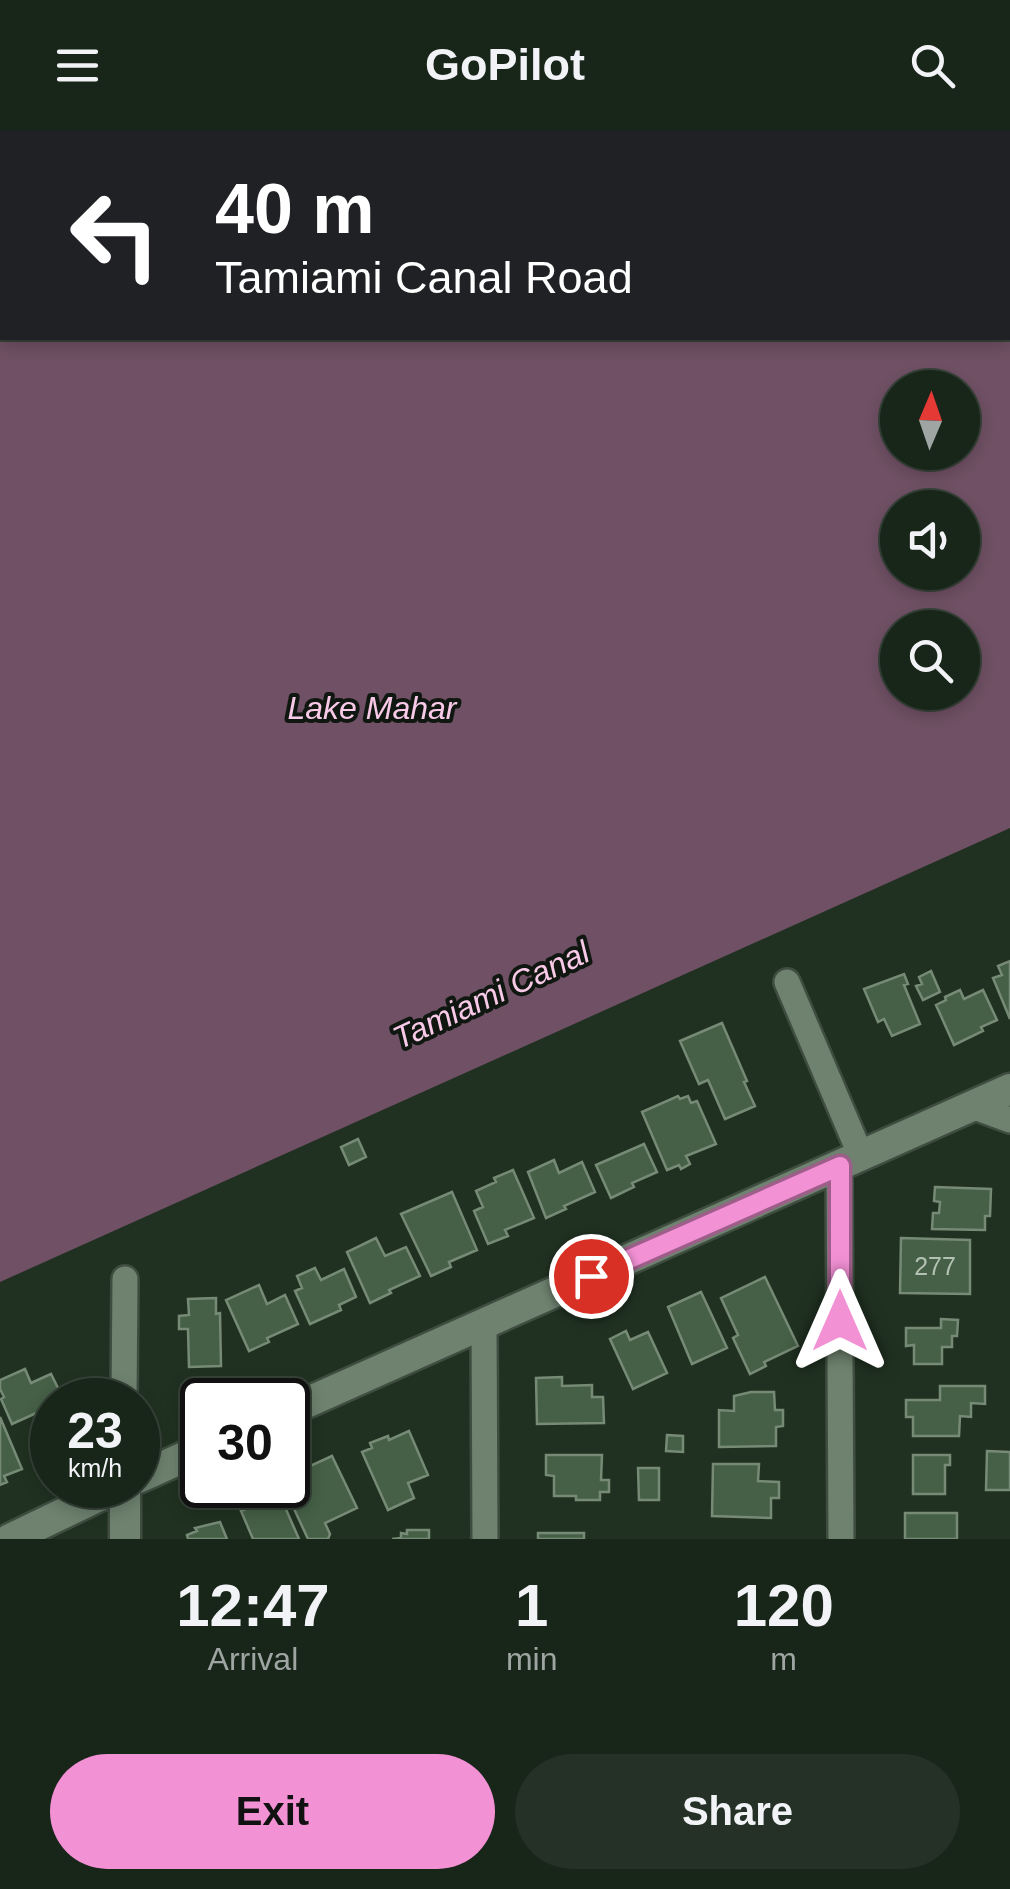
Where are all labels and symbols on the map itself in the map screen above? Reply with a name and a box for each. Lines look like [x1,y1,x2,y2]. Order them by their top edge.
north arrow [880,370,980,470]
water label: Lake Mahar [288,690,458,726]
water label: Tamiami Canal [387,933,596,1056]
pin [549,1234,634,1319]
house number: 277 [914,1252,956,1280]
position arrow [788,1269,892,1373]
speed limit sign: 30 [180,1378,310,1508]

